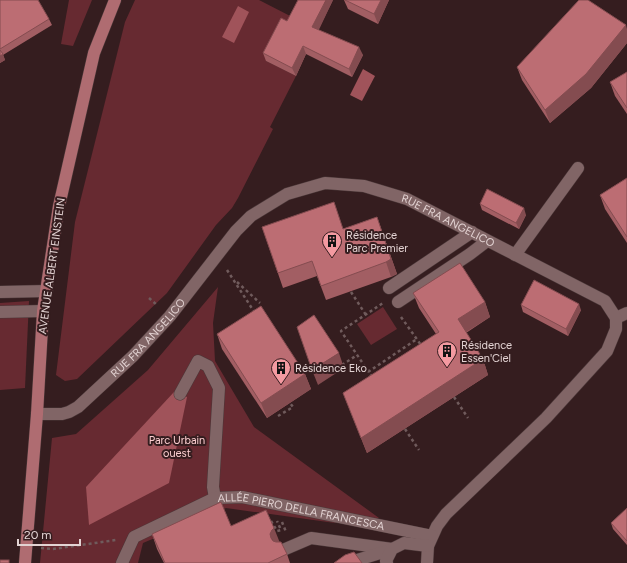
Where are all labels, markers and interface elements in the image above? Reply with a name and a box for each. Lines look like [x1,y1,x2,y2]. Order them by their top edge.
street label: RUE FRA ANGELICO [400,191,497,250]
street label: AVENUE ALBERT EINSTEIN [36,197,68,335]
place label: Résidence Parc Premier [346,229,408,255]
building icon: Résidence Parc Premier [321,230,343,258]
street label: RUE FRA ANGELICO [108,296,188,380]
place label: Résidence Essen'Ciel [461,339,512,365]
building icon: Résidence Essen'Ciel [436,340,458,368]
building icon: Résidence Eko [270,357,292,385]
place label: Résidence Eko [295,362,367,375]
park label: Parc Urbain ouest [149,434,205,460]
street label: ALLÉE PIERO DELLA FRANCESCA [217,490,386,533]
scale bar [18,521,80,547]
text: 20 m [24,528,52,542]

